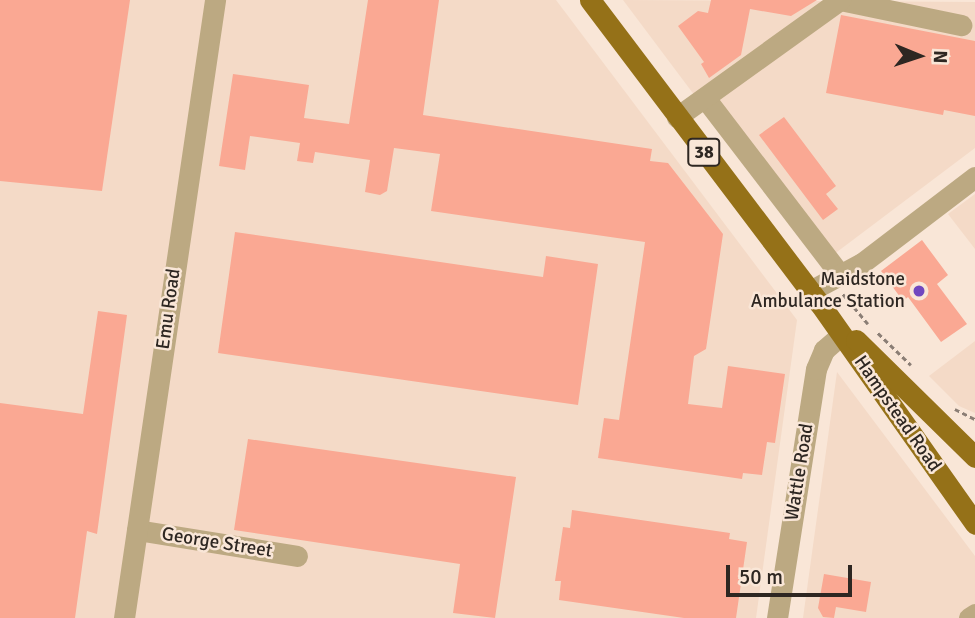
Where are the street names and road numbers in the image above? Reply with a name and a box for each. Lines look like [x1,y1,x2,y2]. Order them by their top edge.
road number: 38 [686,138,722,167]
street label: Emu Road [152,267,186,351]
street label: Hampstead Road [849,352,945,476]
street label: Wattle Road [781,422,819,522]
street label: George Street [160,523,274,563]

